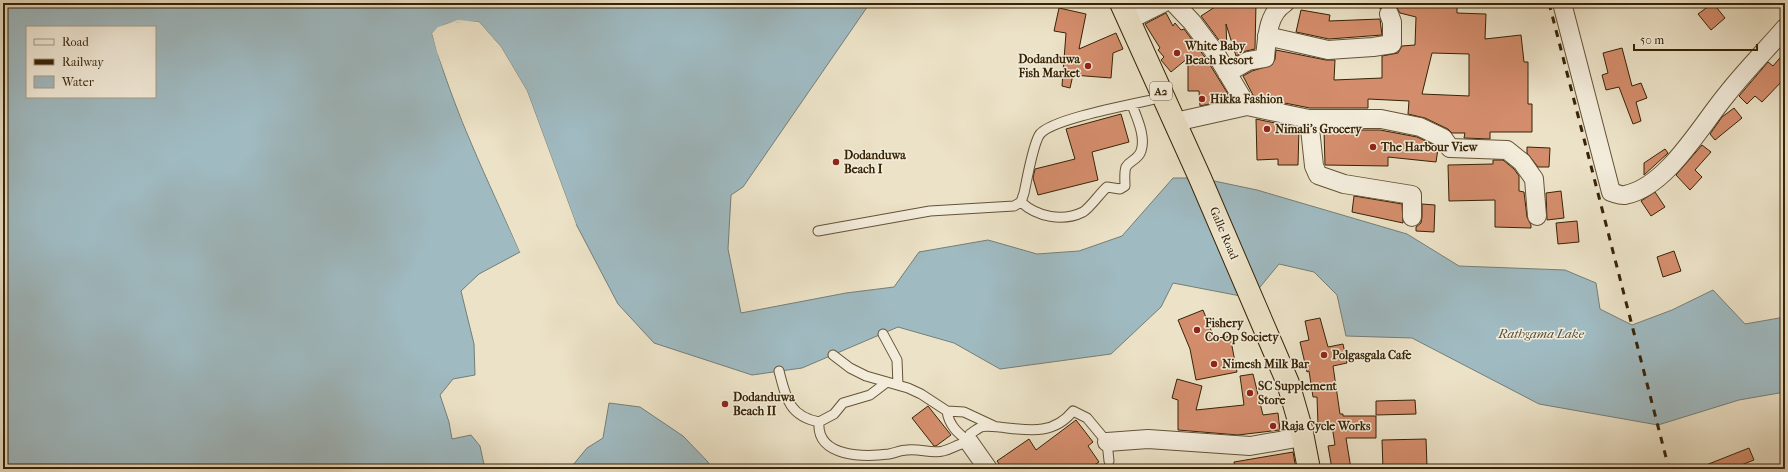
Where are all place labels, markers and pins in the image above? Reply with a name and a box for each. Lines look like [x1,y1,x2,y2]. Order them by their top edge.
place label: White Baby Beach Resort [1184,39,1254,67]
marker: White Baby Beach Resort [1172,48,1182,58]
place label: Dodanduwa Fish Market [1018,52,1081,80]
marker: Dodanduwa Fish Market [1083,61,1093,71]
place label: Hikka Fashion [1210,92,1284,106]
marker: Hikka Fashion [1197,94,1207,104]
place label: Nimali's Grocery [1275,122,1362,137]
marker: Nimali's Grocery [1262,124,1272,134]
place label: The Harbour View [1380,140,1478,154]
marker: The Harbour View [1368,142,1378,152]
place label: Dodanduwa Beach I [844,148,906,176]
marker: Dodanduwa Beach I [831,157,841,167]
place label: Fishery Co-Op Society [1204,316,1279,345]
marker: Fishery Co-Op Society [1192,325,1202,335]
place label: Polgasgala Cafe [1332,348,1411,363]
marker: Polgasgala Cafe [1319,350,1329,360]
place label: Nimesh Milk Bar [1222,357,1310,371]
marker: Nimesh Milk Bar [1209,359,1219,369]
place label: SC Supplement Store [1258,379,1338,407]
marker: SC Supplement Store [1245,388,1255,398]
place label: Dodanduwa Beach II [733,390,795,418]
marker: Dodanduwa Beach II [720,399,730,409]
place label: Raja Cycle Works [1281,419,1371,434]
marker: Raja Cycle Works [1268,421,1278,431]

